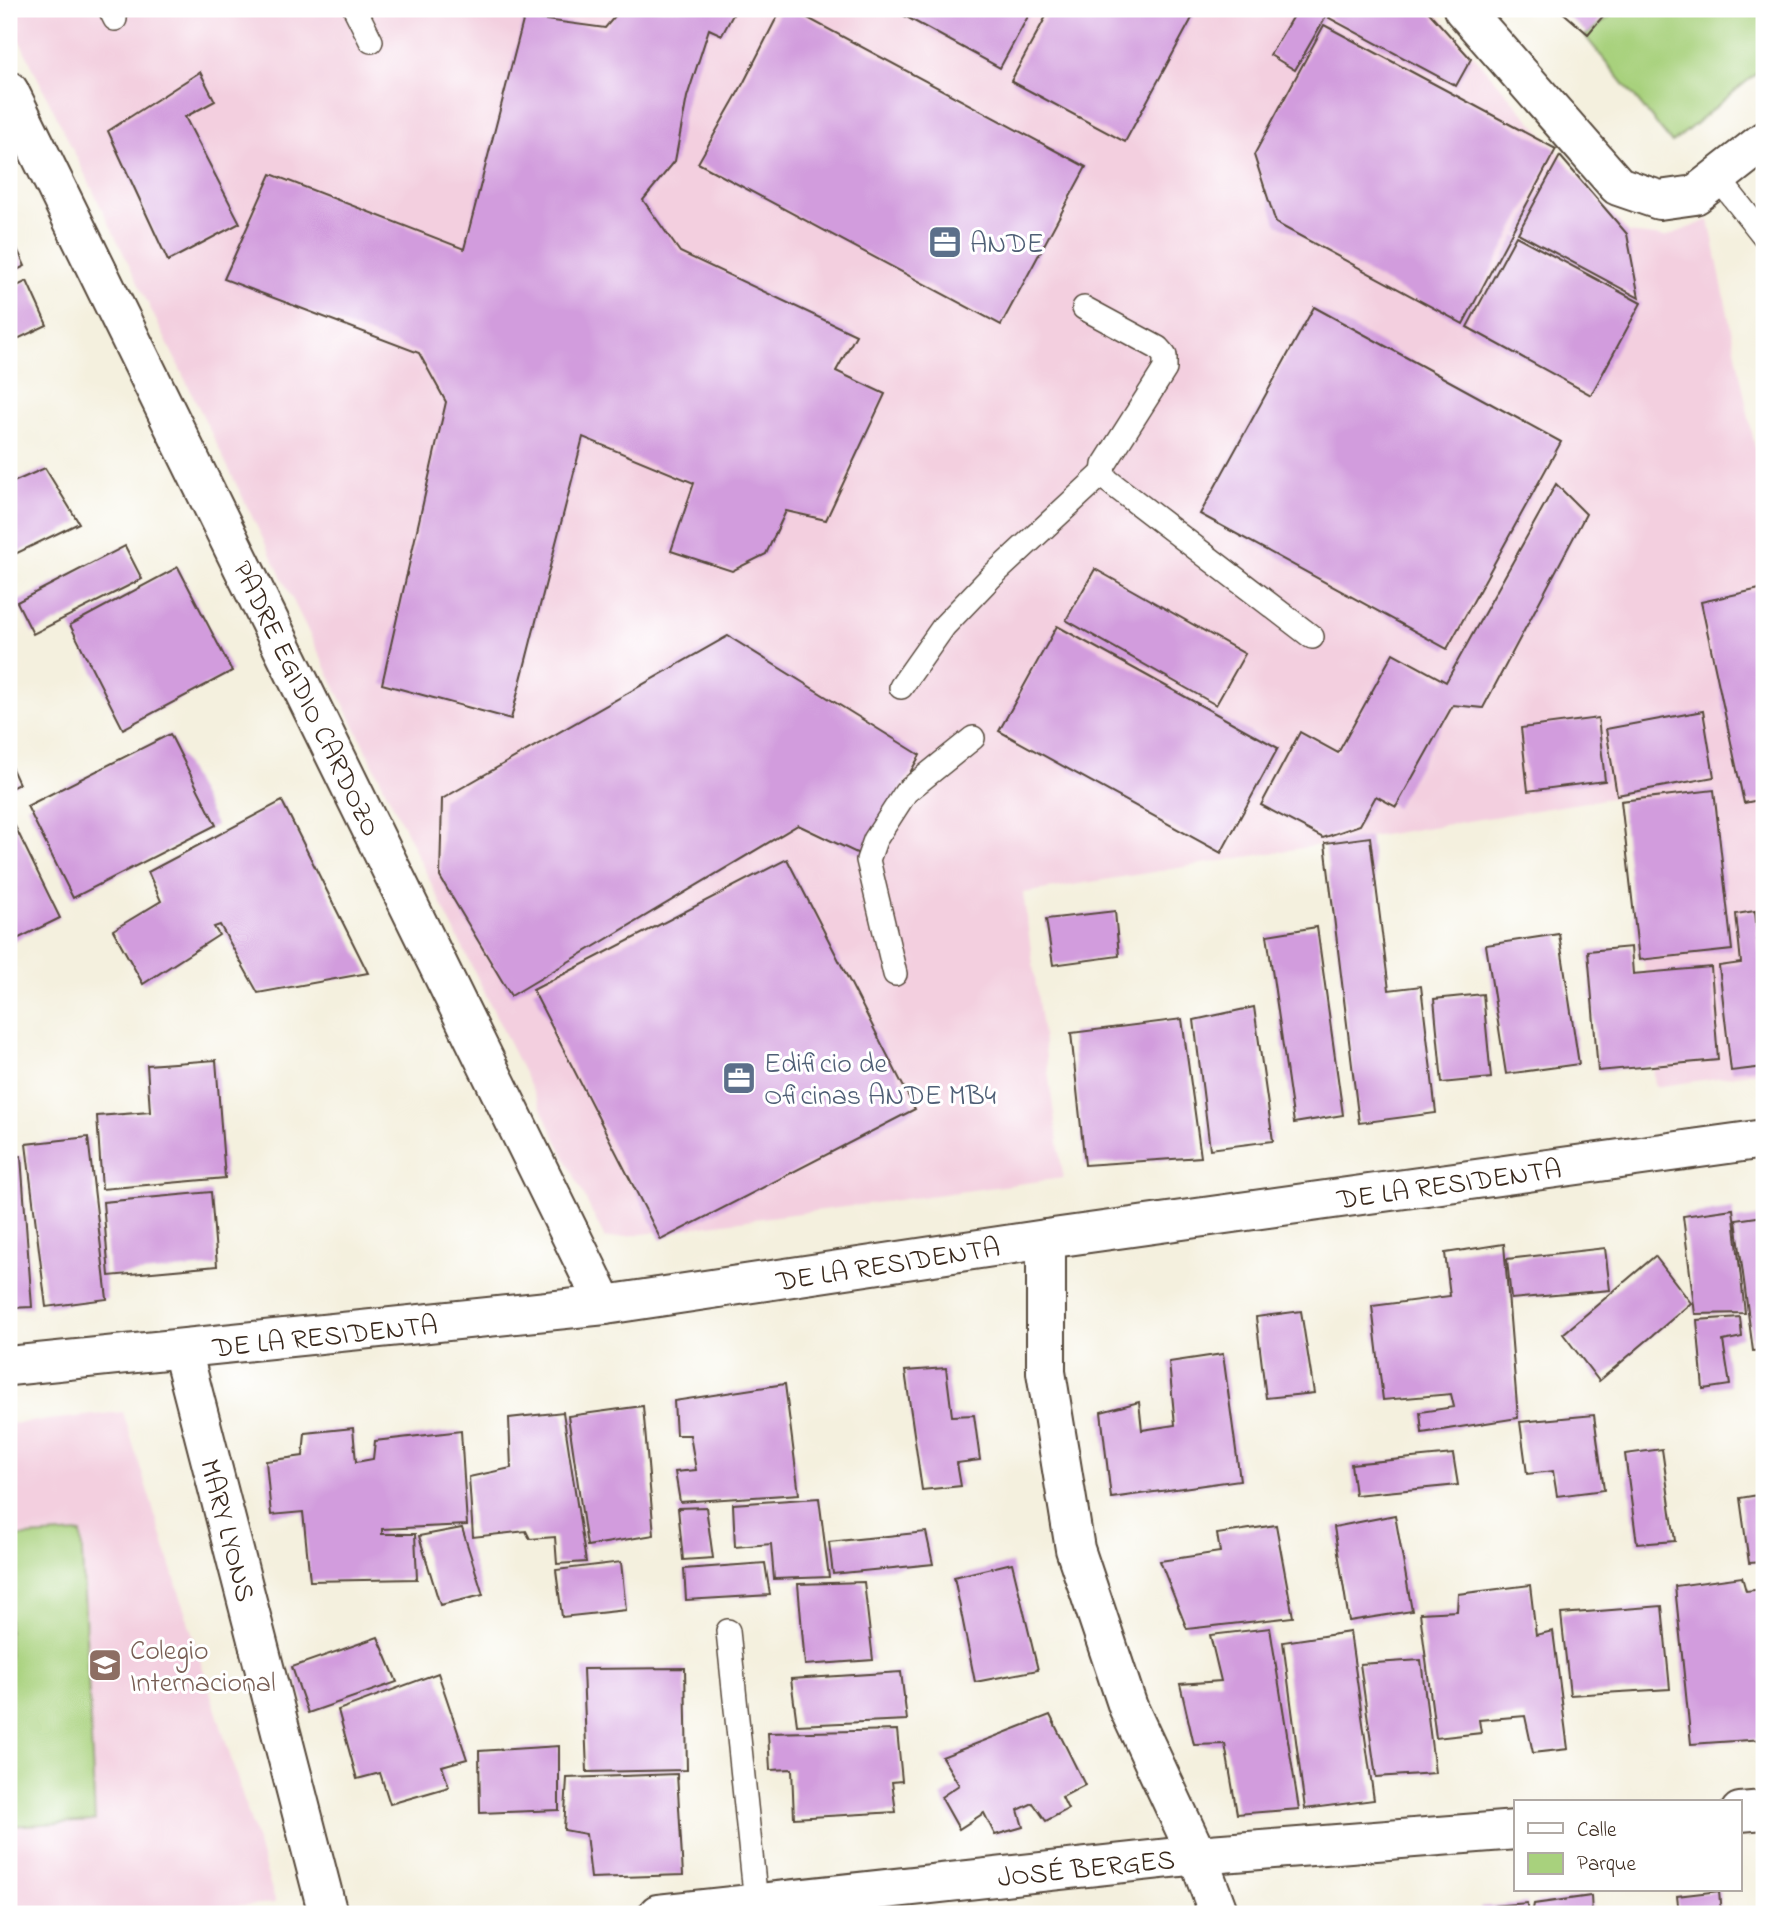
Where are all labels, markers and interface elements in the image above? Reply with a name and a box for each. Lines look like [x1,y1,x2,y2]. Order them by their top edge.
office icon: ANDE [926,223,964,261]
place label: ANDE [970,225,1044,266]
street label: PADRE EGIDIO CARDOZO [220,555,390,844]
place label: Edificio de Oficinas ANDE MB4 [764,1045,997,1118]
office icon: Edificio de Oficinas ANDE MB4 [720,1059,758,1097]
street label: DE LA RESIDENTA [1334,1150,1564,1223]
street label: DE LA RESIDENTA [773,1229,1003,1305]
street label: DE LA RESIDENTA [210,1306,440,1371]
street label: MARY LYONS [187,1455,264,1607]
place label: Colegio Internacional [130,1632,276,1705]
school or university icon: Colegio Internacional [86,1646,124,1684]
legend [1514,1800,1742,1892]
text: Calle [1577,1816,1617,1846]
street label: JOSÉ BERGES [996,1841,1177,1900]
text: Parque [1577,1850,1636,1880]

